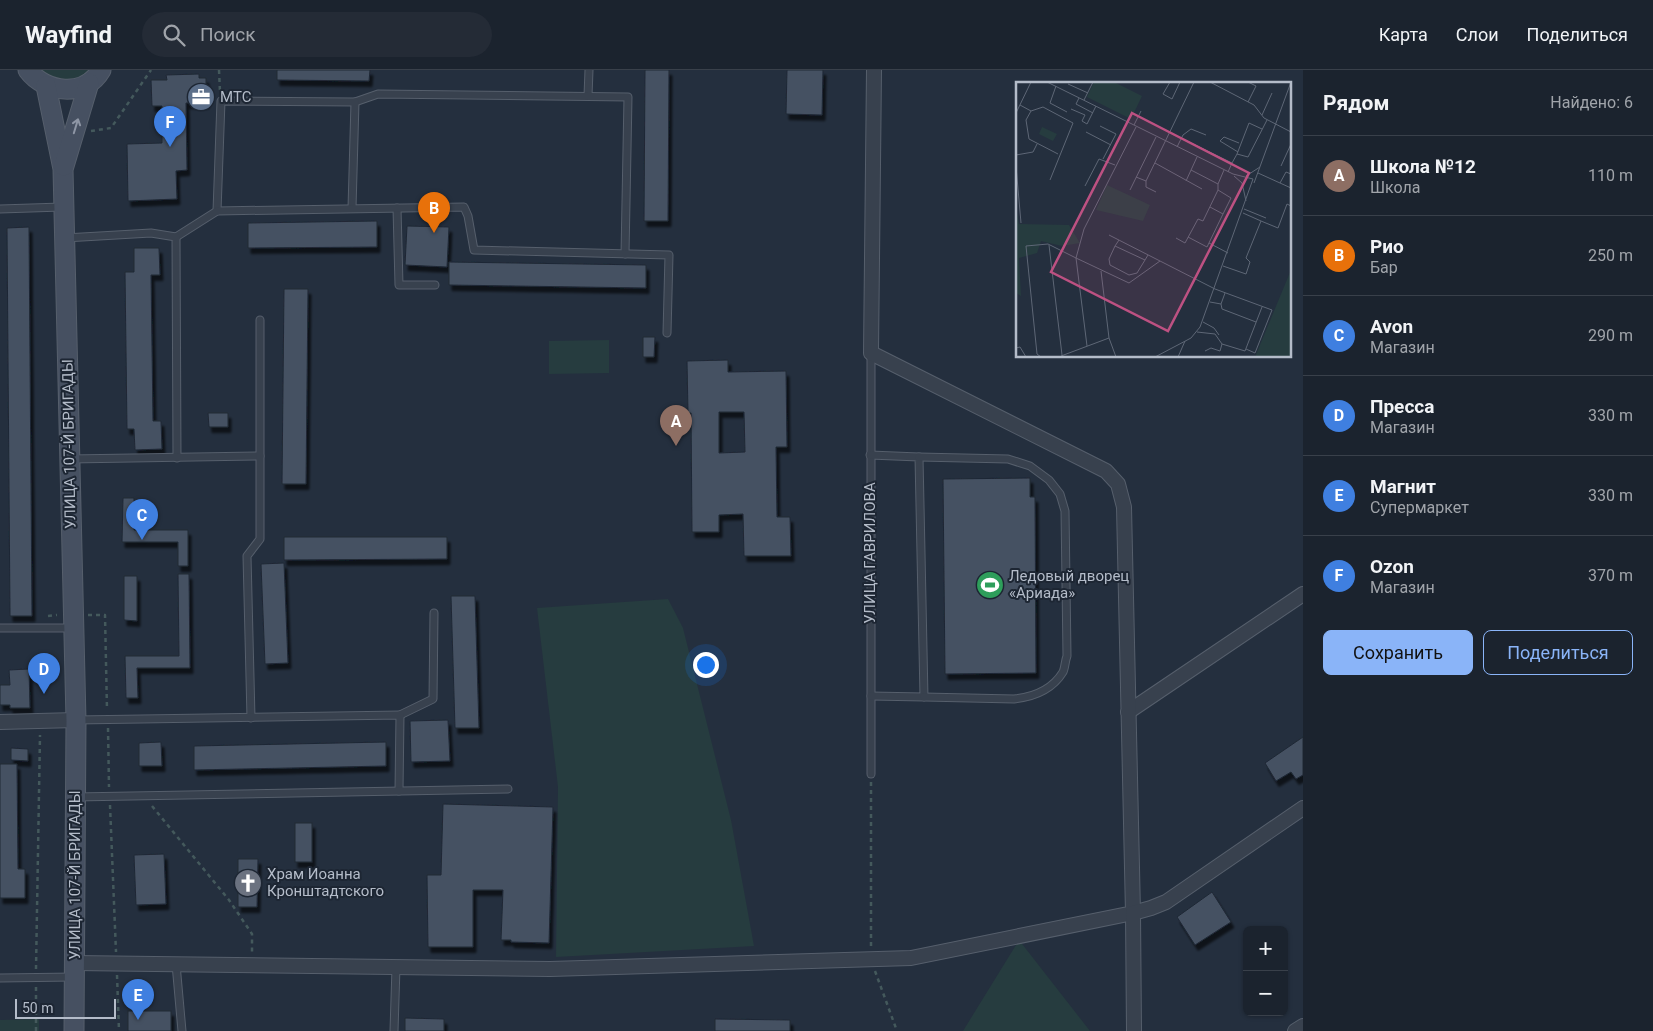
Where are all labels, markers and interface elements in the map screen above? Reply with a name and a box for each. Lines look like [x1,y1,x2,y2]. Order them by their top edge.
search box [142,12,492,57]
text: Wayfind [25,21,112,49]
icon: search [160,21,188,49]
text: Поиск [200,23,256,46]
text: Карта [1379,24,1428,45]
text: Слои [1456,24,1499,45]
text: Поделиться [1527,24,1628,45]
office icon: МТС [186,82,216,112]
inset map [1016,82,1290,358]
place label: МТС [220,88,252,106]
text: Рядом [1323,91,1389,115]
text: Найдено: 6 [1550,93,1633,112]
pin: F [154,106,186,147]
one-way arrow [71,118,81,134]
text: Школа №12 [1370,155,1476,178]
text: A [1334,166,1344,185]
text: 110 m [1588,166,1633,185]
text: Школа [1370,178,1421,197]
pin: B [418,192,450,233]
text: Рио [1370,235,1404,258]
text: B [1334,246,1344,265]
text: 250 m [1588,246,1633,265]
text: Бар [1370,258,1398,277]
text: Avon [1370,315,1413,338]
text: C [1334,326,1344,345]
text: 290 m [1588,326,1633,345]
text: Магазин [1370,338,1435,357]
street label: УЛИЦА 107-Й БРИГАДЫ [59,359,79,529]
text: Пресса [1370,395,1434,418]
pin: A [660,405,692,446]
text: D [1334,406,1344,425]
text: 330 m [1588,406,1633,425]
text: Магазин [1370,418,1435,437]
text: Магнит [1370,475,1436,498]
street label: УЛИЦА ГАВРИЛОВА [861,482,879,624]
text: E [1335,486,1344,505]
text: 330 m [1588,486,1633,505]
text: Супермаркет [1370,498,1469,517]
pin: C [126,499,158,540]
text: Ozon [1370,555,1414,578]
text: F [1335,566,1343,585]
text: 370 m [1588,566,1633,585]
place label: Ледовый дворец «Ариада» [1009,567,1129,602]
sports icon: Ледовый дворец «Ариада» [975,570,1005,600]
text: Магазин [1370,578,1435,597]
button: Сохранить [1323,630,1473,675]
button: Поделиться [1483,630,1633,675]
your location [693,652,719,678]
pin: D [28,653,60,694]
street label: УЛИЦА 107-Й БРИГАДЫ [66,790,84,960]
place label: Храм Иоанна Кронштадтского [267,865,384,900]
church icon: Храм Иоанна Кронштадтского [233,868,263,898]
map controls [1243,926,1288,1016]
button: + [1243,926,1288,971]
button: − [1243,971,1288,1016]
pin: E [122,979,154,1020]
scale bar [15,996,116,1019]
text: 50 m [22,1000,54,1016]

